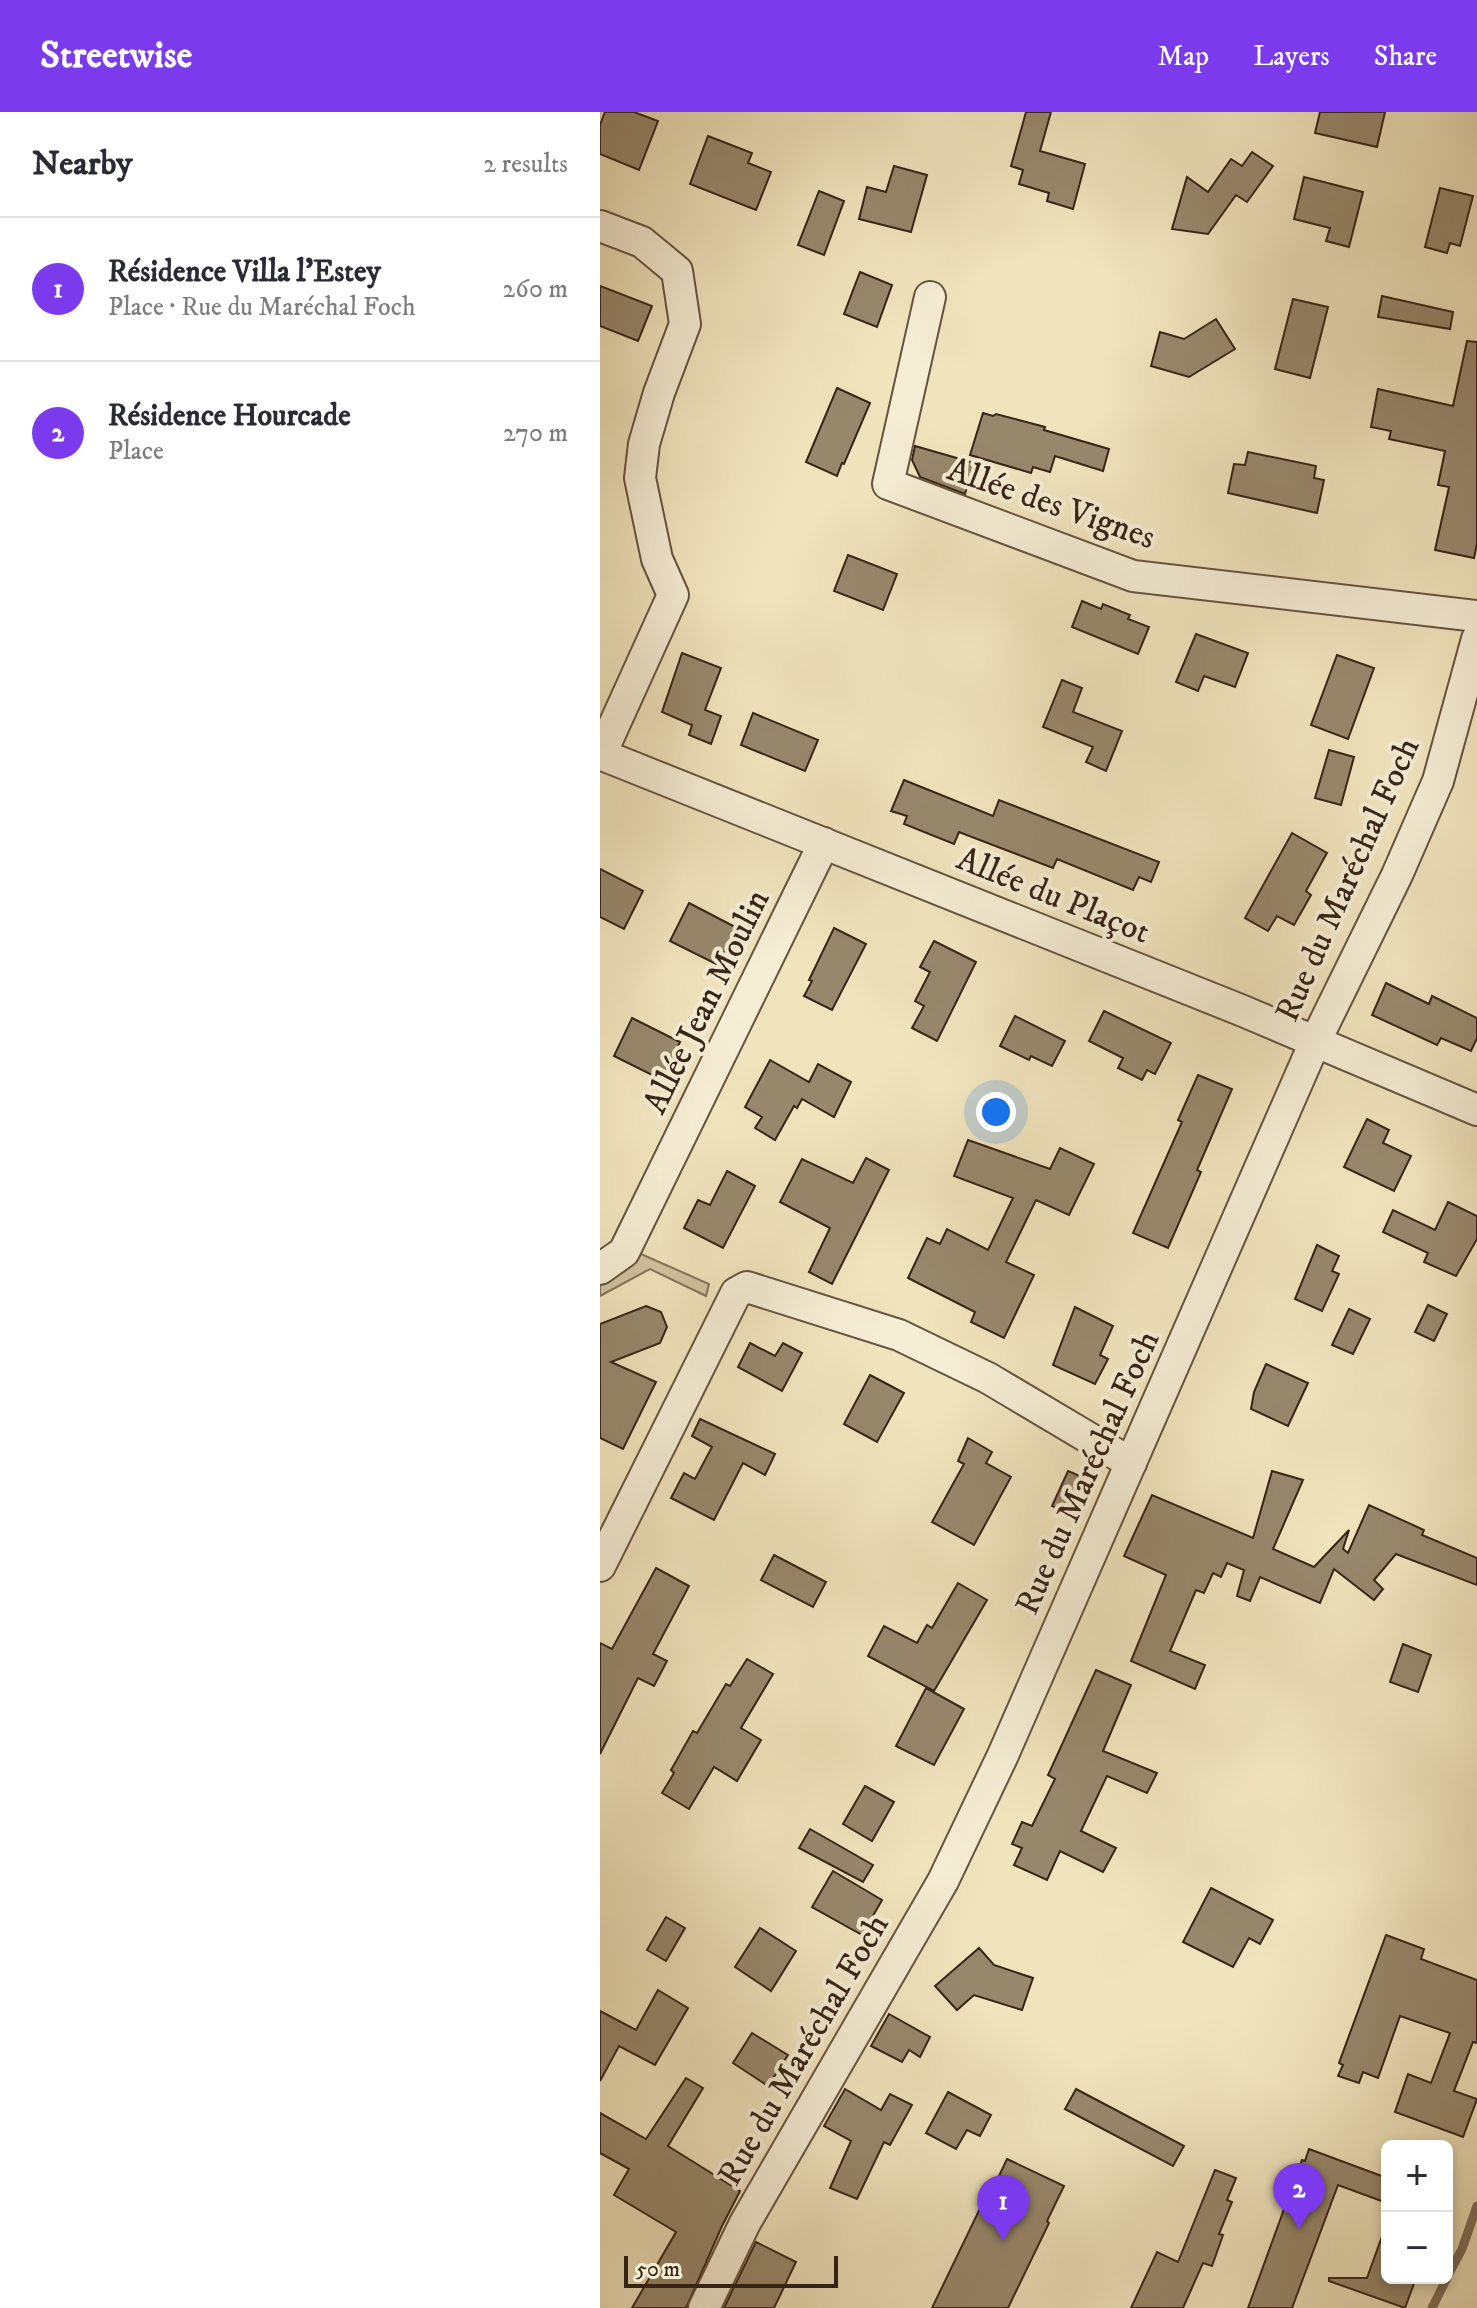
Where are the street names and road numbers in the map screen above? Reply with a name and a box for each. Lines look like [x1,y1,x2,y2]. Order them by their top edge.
street label: Allée des Vignes [942,449,1161,559]
street label: Rue du Maréchal Foch [1266,731,1429,1028]
street label: Allée du Plaçot [951,838,1156,954]
street label: Allée Jean Moulin [634,883,779,1121]
street label: Rue du Maréchal Foch [1006,1324,1169,1621]
street label: Rue du Maréchal Foch [709,1907,899,2193]

